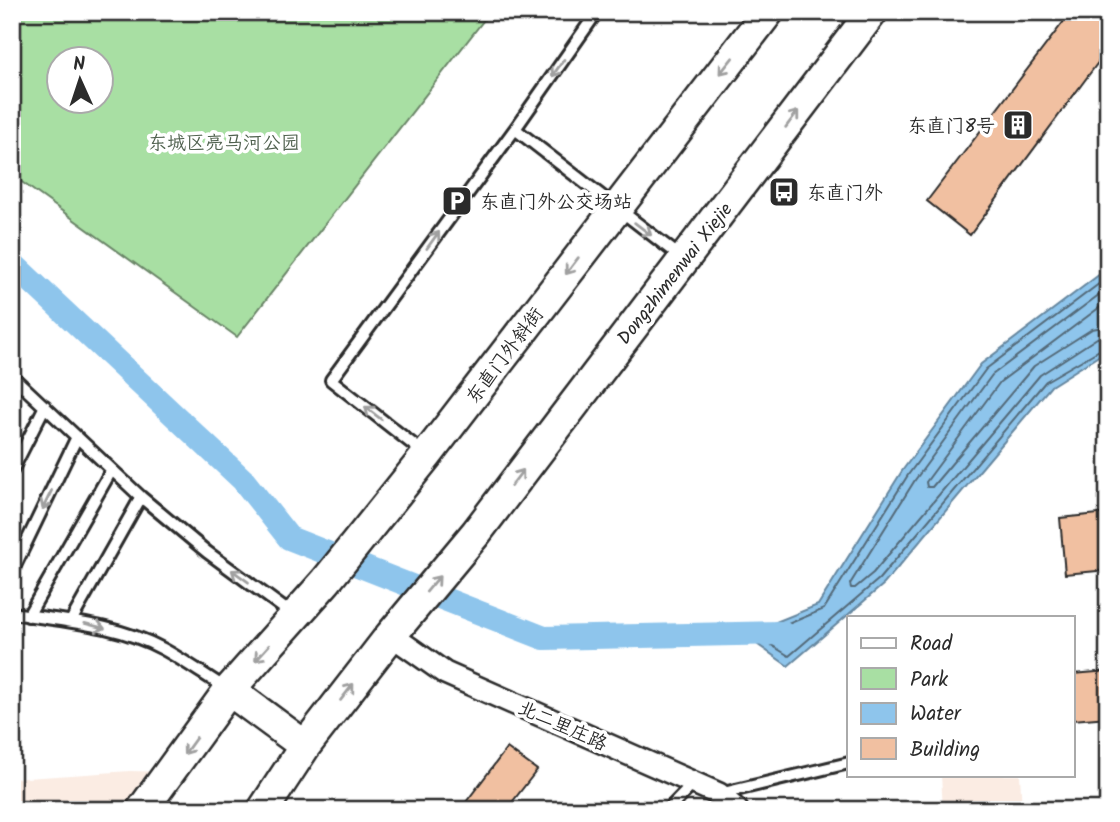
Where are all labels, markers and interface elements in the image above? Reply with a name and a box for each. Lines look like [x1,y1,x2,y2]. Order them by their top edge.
north arrow [46,46,116,116]
text: N [72,50,86,80]
one-way arrow [718,56,733,74]
one-way arrow [551,58,565,77]
building icon: 东直门8号 [1001,108,1035,142]
one-way arrow [784,111,799,129]
place label: 东直门8号 [908,112,995,142]
park label: 东城区亮马河公园 [148,129,300,159]
bus stop icon: 东直门外 [767,175,801,209]
place label: 东直门外 [807,179,883,209]
parking icon: 东直门外公交场站 [440,184,474,218]
place label: 东直门外公交场站 [480,188,632,218]
street label: Dongzhimenwai Xiejie [610,196,741,352]
one-way arrow [633,222,652,236]
one-way arrow [426,231,440,250]
one-way arrow [565,256,580,274]
street label: 东直门外斜街 [459,302,552,411]
one-way arrow [364,406,383,421]
one-way arrow [510,470,525,488]
one-way arrow [39,489,53,510]
one-way arrow [231,569,250,584]
one-way arrow [425,575,441,593]
legend [847,616,1074,776]
one-way arrow [83,620,106,633]
text: Road [910,628,953,661]
one-way arrow [255,644,271,662]
text: Park [910,664,948,697]
one-way arrow [339,683,354,702]
street label: 北二里庄路 [513,694,612,760]
text: Water [910,698,962,731]
text: Building [910,734,980,767]
one-way arrow [183,736,197,755]

